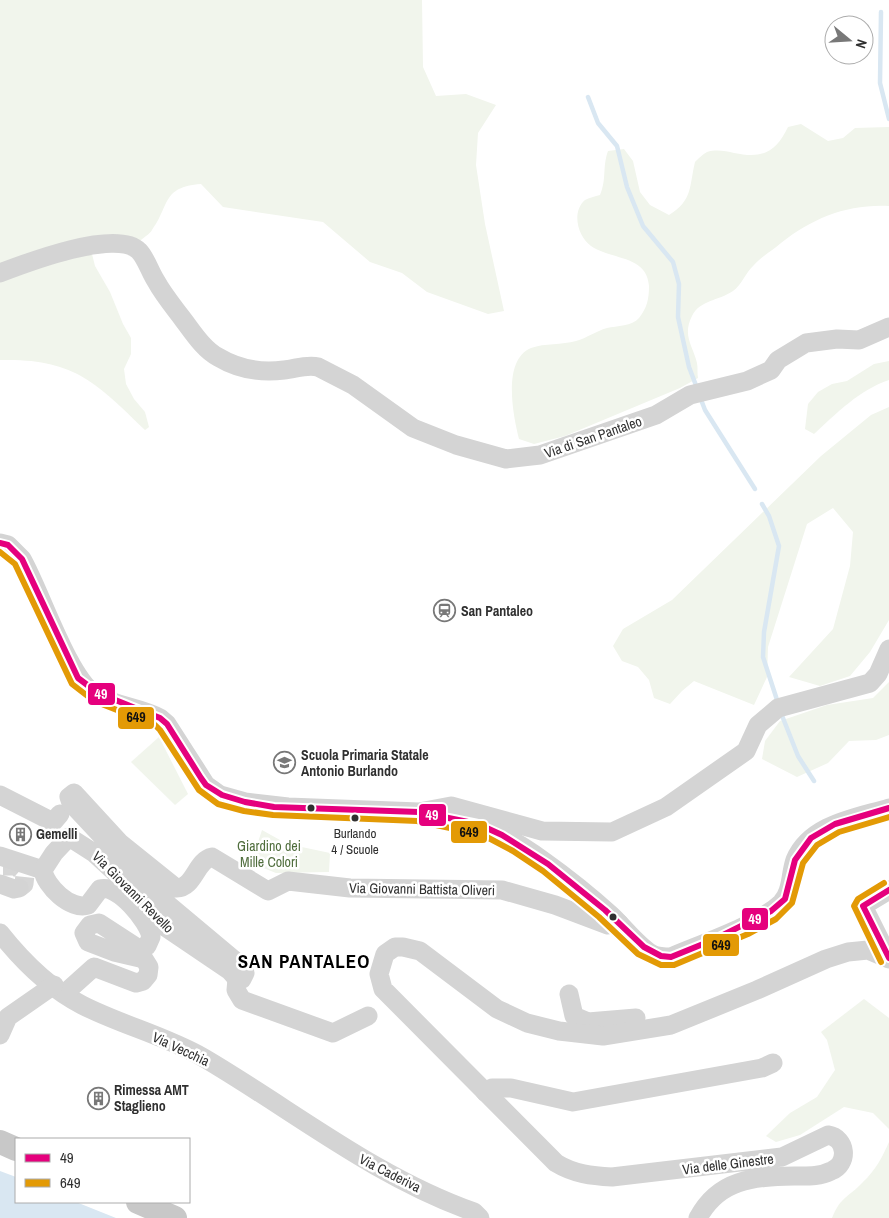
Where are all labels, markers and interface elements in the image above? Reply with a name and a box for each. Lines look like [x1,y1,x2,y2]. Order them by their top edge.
north arrow [824,15,874,65]
text: N [852,37,871,51]
street label: Via di San Pantaleo [542,412,644,462]
station icon: San Pantaleo [433,599,457,623]
place label: San Pantaleo [461,602,533,620]
line badge: 49 [87,682,116,706]
text: 49 [95,685,107,703]
line badge: 649 [117,706,155,730]
text: 649 [126,708,146,726]
place label: Scuola Primaria Statale Antonio Burlando [301,746,429,780]
school or university icon: Scuola Primaria Statale Antonio Burlando [273,751,297,775]
unlabelled marker [306,803,316,813]
line badge: 49 [418,803,447,827]
text: 49 [426,806,438,824]
marker: Burlando 4 / Scuole [350,813,360,823]
line badge: 649 [450,820,488,844]
building icon: Gemelli [8,822,32,846]
text: 649 [459,823,479,841]
place label: Gemelli [36,825,77,843]
place label: Burlando 4 / Scuole [331,825,379,858]
park label: Giardino dei Mille Colori [237,837,301,871]
street label: Via Giovanni Revello [88,847,178,937]
street label: Via Giovanni Battista Oliveri [349,879,495,899]
line badge: 49 [741,907,769,931]
text: 49 [749,910,761,928]
unlabelled marker [608,912,618,922]
line badge: 649 [702,933,740,957]
text: 649 [711,936,731,954]
district label: SAN PANTALEO [238,948,370,974]
street label: Via Vecchia [150,1028,213,1070]
place label: Rimessa AMT Staglieno [114,1081,189,1115]
building icon: Rimessa AMT Staglieno [86,1086,110,1110]
legend [15,1138,190,1203]
text: 49 [60,1147,74,1168]
street label: Via delle Ginestre [681,1149,775,1179]
street label: Via Caderiva [356,1150,424,1196]
text: 649 [60,1172,81,1193]

